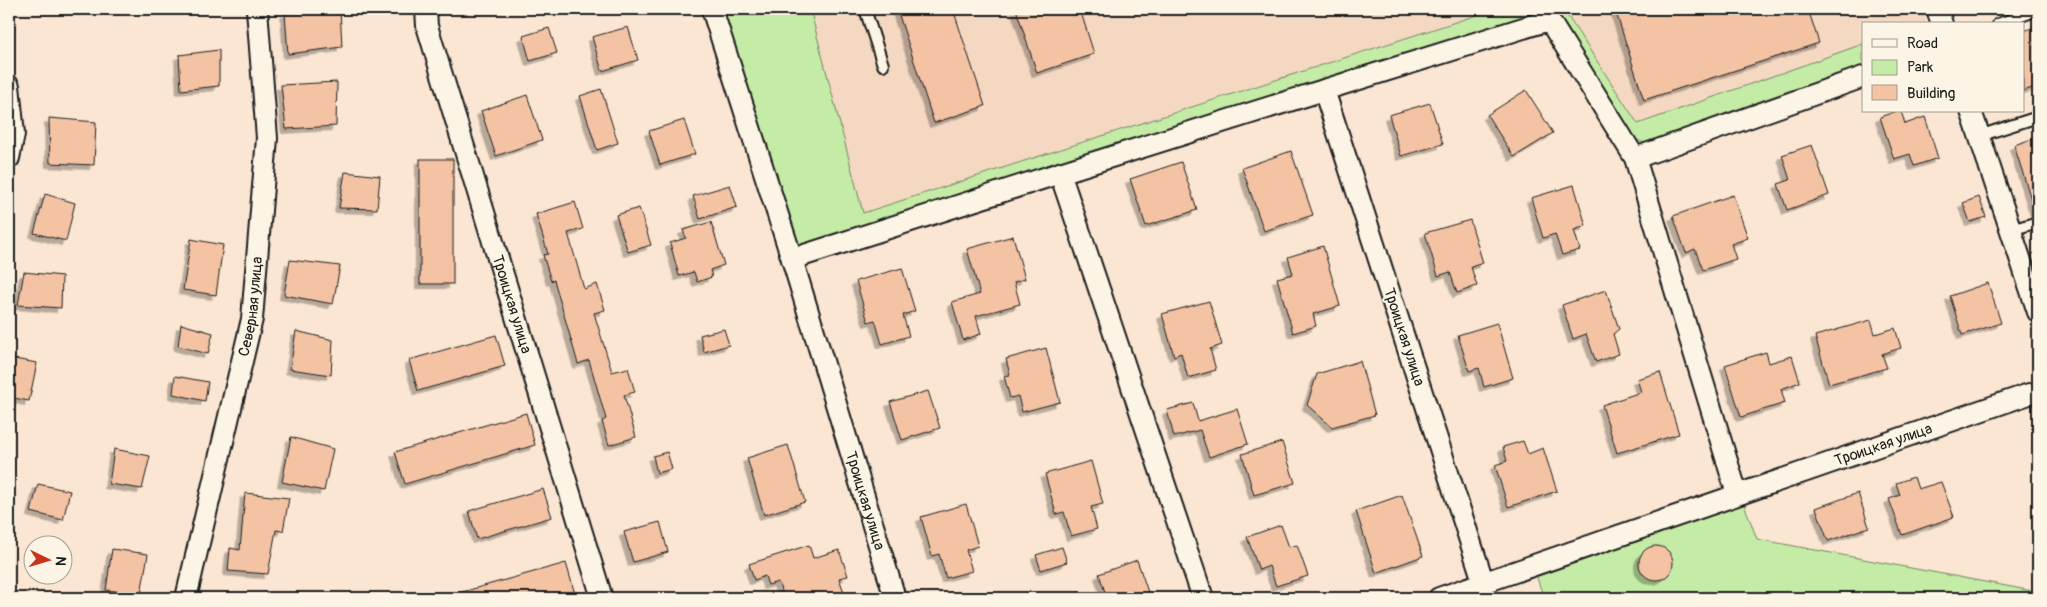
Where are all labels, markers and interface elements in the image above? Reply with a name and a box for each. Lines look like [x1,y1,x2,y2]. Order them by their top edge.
legend [1862,22,2024,112]
text: Road [1907,34,1938,53]
text: Park [1907,58,1934,77]
text: Building [1907,84,1955,103]
street label: Троицкая улица [488,253,536,356]
street label: Северная улица [234,256,267,358]
street label: Троицкая улица [1379,286,1429,388]
street label: Троицкая улица [1832,419,1935,470]
street label: Троицкая улица [841,449,889,552]
north arrow [22,534,72,584]
text: N [52,556,69,567]

